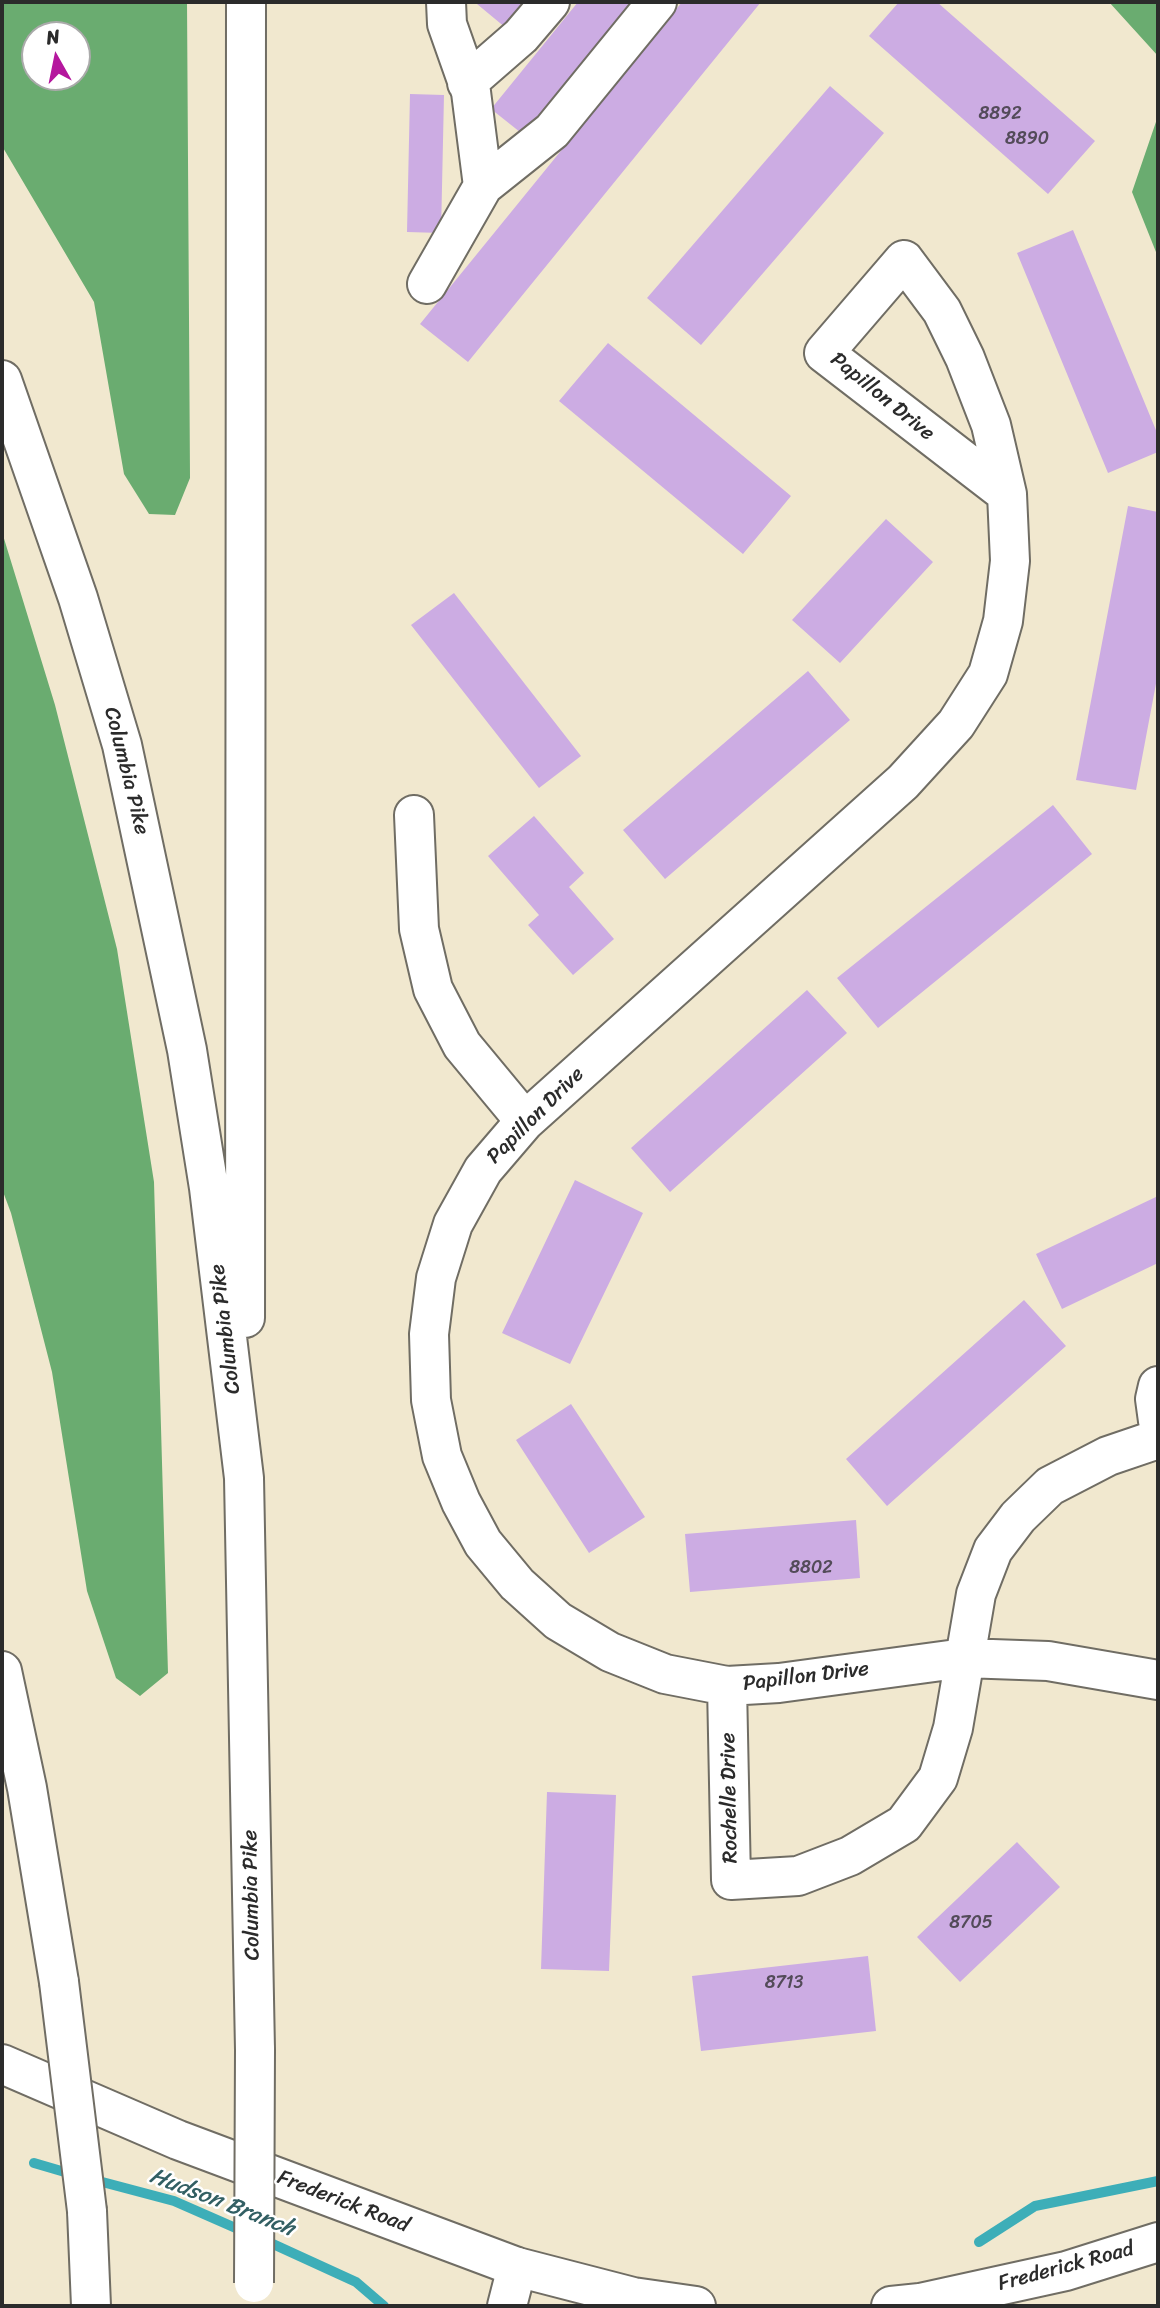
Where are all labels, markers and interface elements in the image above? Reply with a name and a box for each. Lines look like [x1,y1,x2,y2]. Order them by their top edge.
text: N [44,19,62,54]
north arrow [21,21,91,91]
house number: 8892 [978,103,1022,125]
house number: 8890 [1005,128,1049,150]
street label: Papillon Drive [825,347,939,447]
street label: Columbia Pike [98,705,154,837]
street label: Papillon Drive [482,1062,590,1170]
street label: Columbia Pike [206,1263,246,1395]
house number: 8802 [789,1557,833,1579]
street label: Papillon Drive [742,1657,870,1697]
street label: Rochelle Drive [716,1732,744,1864]
street label: Columbia Pike [238,1829,266,1961]
house number: 8705 [949,1912,993,1934]
house number: 8713 [765,1972,803,1994]
water label: Hudson Branch [146,2163,298,2243]
street label: Frederick Road [273,2165,413,2239]
street label: Frederick Road [995,2237,1137,2297]

